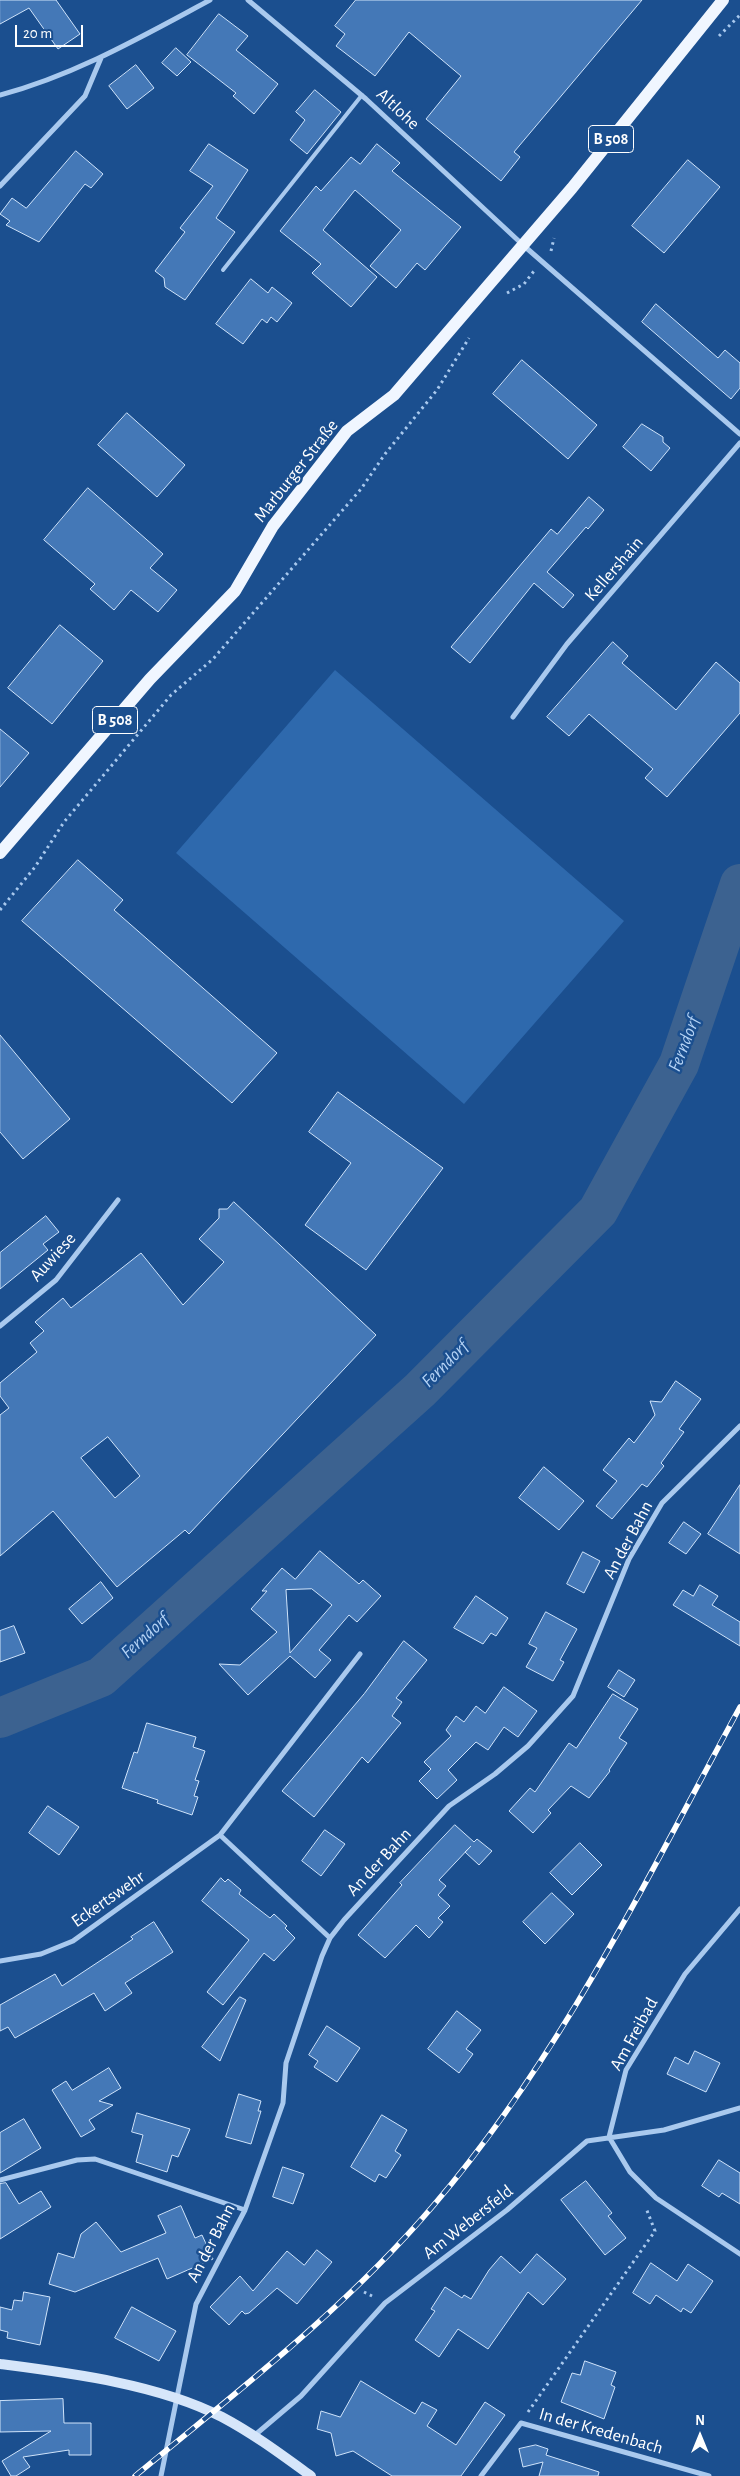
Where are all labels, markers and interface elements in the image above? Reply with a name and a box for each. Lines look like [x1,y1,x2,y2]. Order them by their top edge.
scale bar [18,15,85,47]
text: 20 m [23,26,52,41]
street label: Altlohe [372,84,424,134]
road number: B 508 [588,126,634,152]
street label: Marburger Straße [249,415,343,527]
street label: Kellershain [580,532,648,606]
road number: B 508 [92,706,138,734]
water label: Ferndorf [663,1013,705,1075]
street label: Auwiese [25,1228,81,1286]
water label: Ferndorf [417,1336,473,1392]
street label: An der Bahn [598,1497,658,1583]
water label: Ferndorf [116,1608,174,1664]
street label: An der Bahn [342,1823,416,1901]
street label: Eckertswehr [67,1866,149,1932]
street label: Am Freibad [605,1994,663,2074]
street label: Am Webersfeld [419,2180,517,2264]
street label: An der Bahn [182,2200,240,2286]
street label: In der Kredenbach [537,2403,665,2459]
north arrow [675,2411,725,2461]
text: N [695,2414,705,2428]

